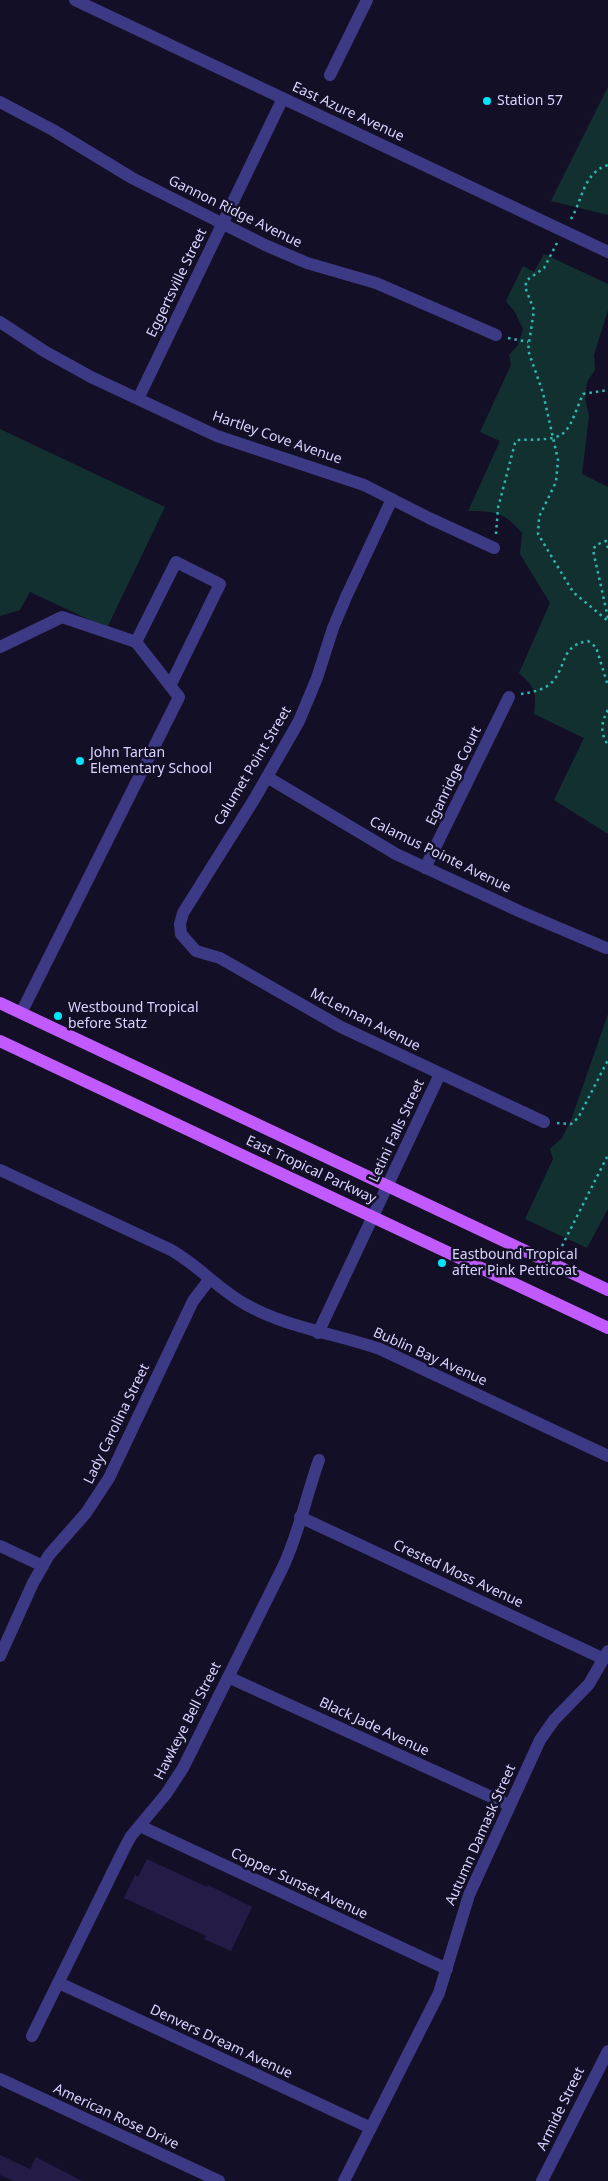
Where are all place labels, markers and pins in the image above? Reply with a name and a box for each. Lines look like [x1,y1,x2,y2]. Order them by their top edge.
place label: Station 57 [497,93,563,109]
marker: Station 57 [481,95,493,107]
place label: John Tartan Elementary School [90,745,212,778]
marker: John Tartan Elementary School [74,755,86,767]
place label: Westbound Tropical before Statz [68,1000,198,1032]
marker: Westbound Tropical before Statz [52,1010,64,1022]
place label: Eastbound Tropical after Pink Petticoat [452,1247,577,1280]
marker: Eastbound Tropical after Pink Petticoat [436,1257,448,1269]

